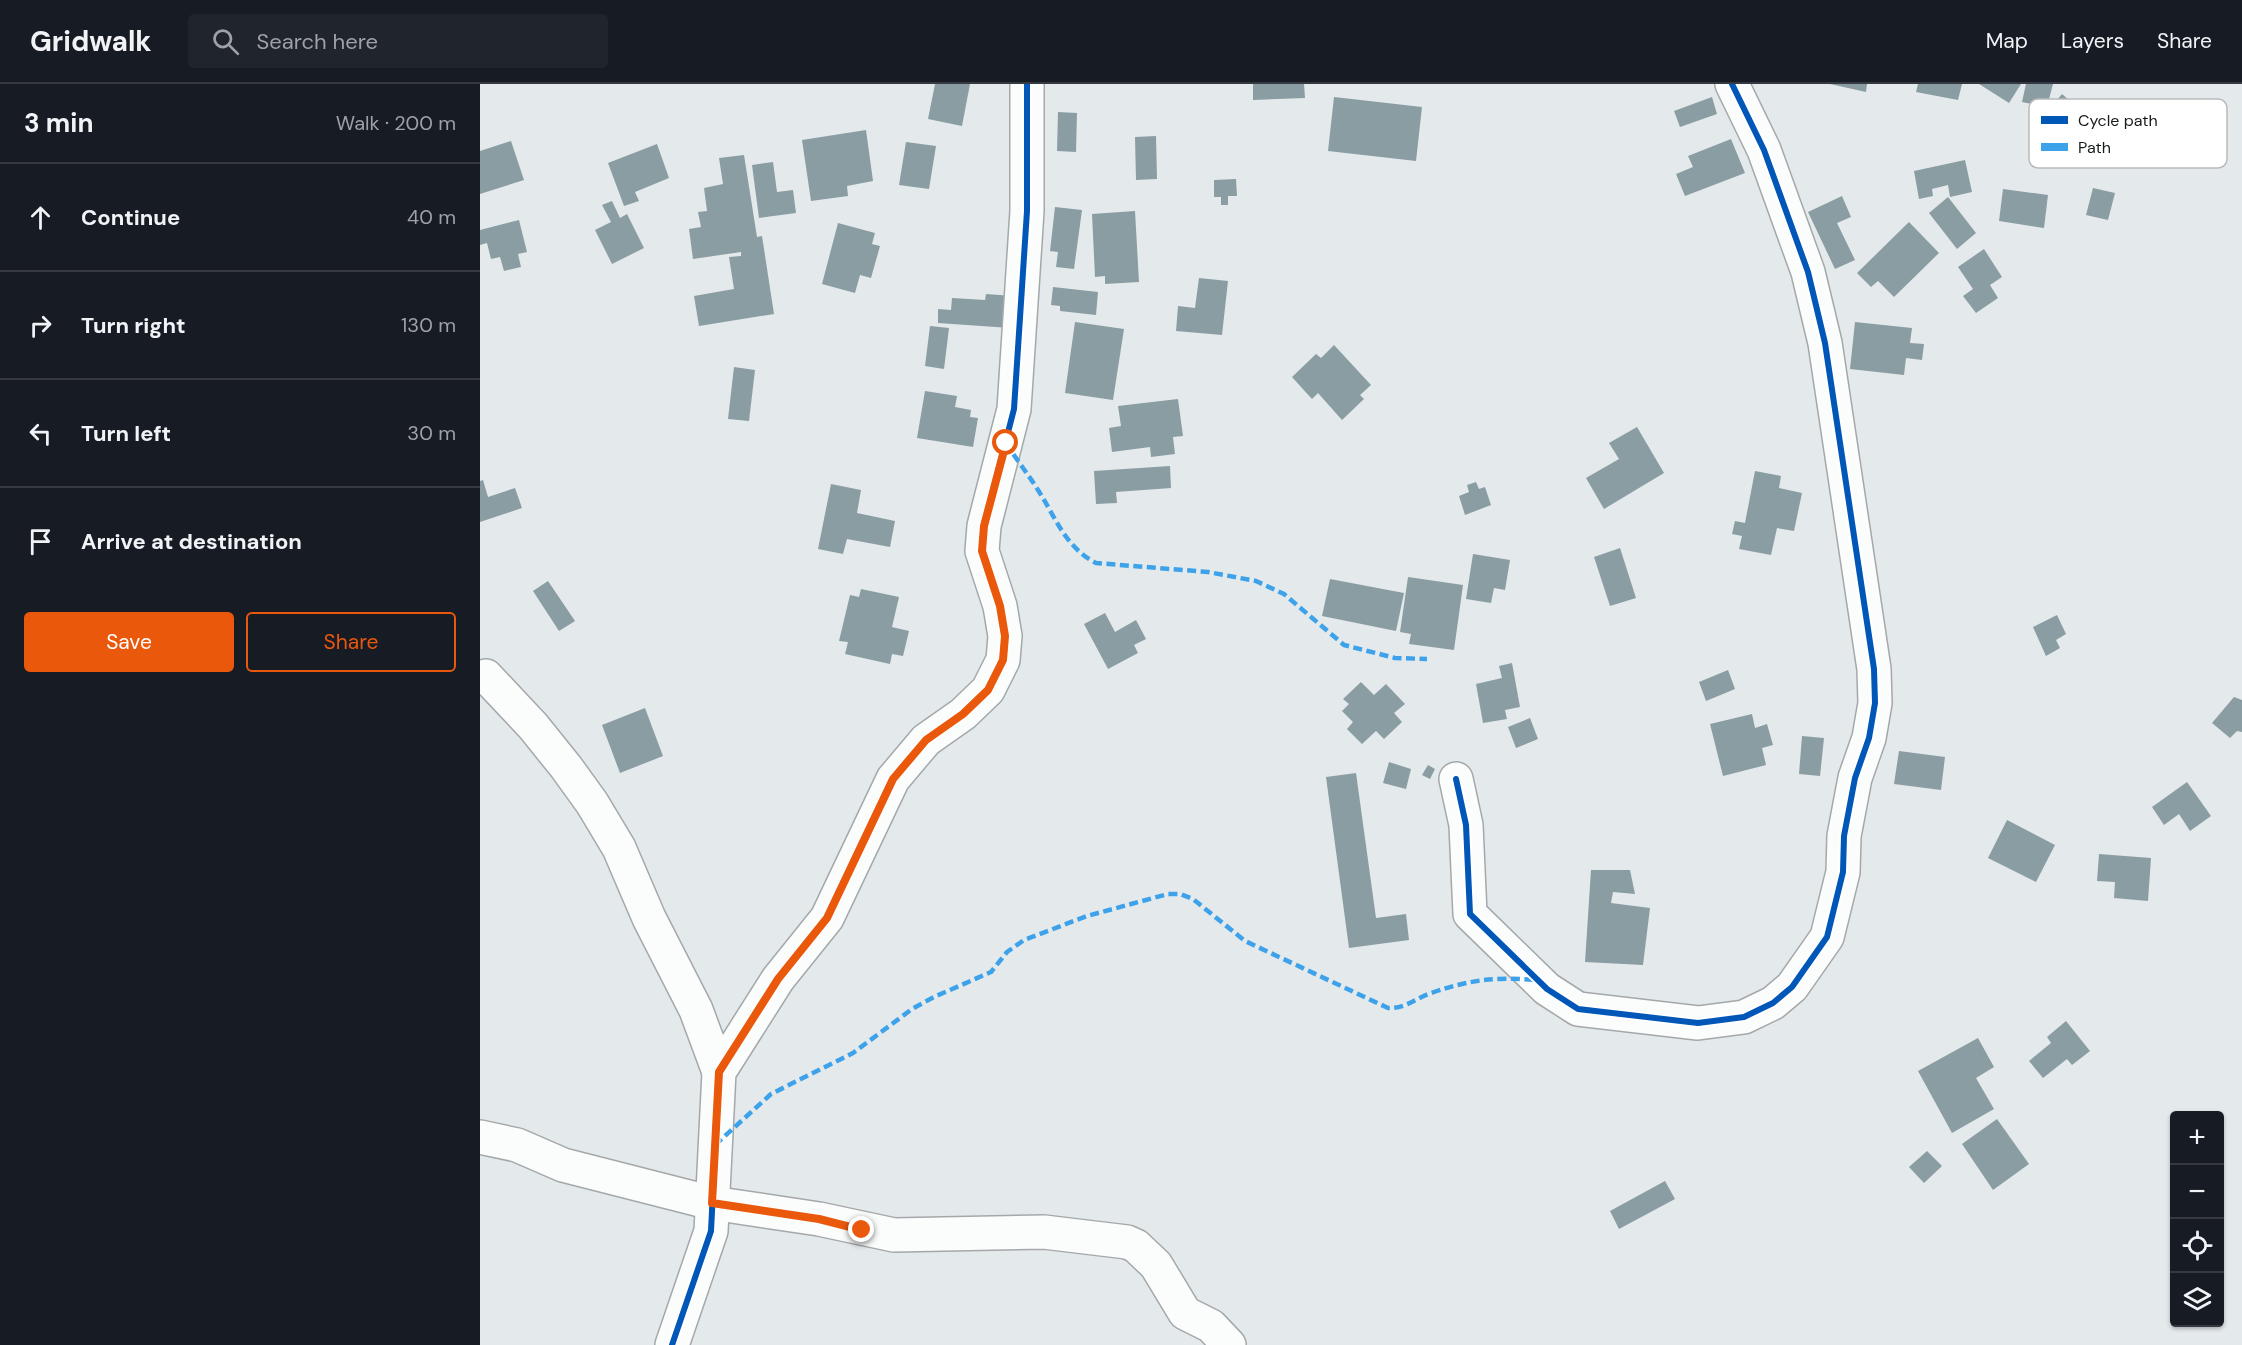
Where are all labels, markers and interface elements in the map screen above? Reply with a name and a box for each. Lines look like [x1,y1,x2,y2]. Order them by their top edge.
search box [188,14,608,68]
text: Gridwalk [30,23,152,60]
icon: search [209,25,242,58]
text: Search here [257,27,378,56]
text: Map [1986,27,2028,55]
text: Layers [2061,27,2124,55]
text: Share [2157,27,2212,55]
legend [2029,99,2227,168]
text: 3 min [24,106,93,140]
text: Walk · 200 m [336,110,456,136]
text: Cycle path [2078,110,2158,131]
text: Path [2078,137,2111,158]
icon: ahead [24,201,57,234]
text: Continue [81,203,180,232]
text: 40 m [407,204,456,230]
icon: right [24,309,57,342]
text: Turn right [81,311,186,340]
text: 130 m [401,312,456,338]
icon: left [24,417,57,450]
text: Turn left [81,419,171,448]
text: 30 m [407,420,456,446]
route start [992,429,1018,455]
icon: arrive [24,525,57,558]
text: Arrive at destination [81,527,302,556]
button: Save [24,612,234,672]
button: Share [246,612,456,672]
map controls [2170,1111,2224,1327]
button: + [2170,1111,2224,1165]
button: − [2170,1165,2224,1219]
route end [848,1216,874,1242]
button: locate [2170,1219,2224,1273]
button: layers [2170,1273,2224,1327]

